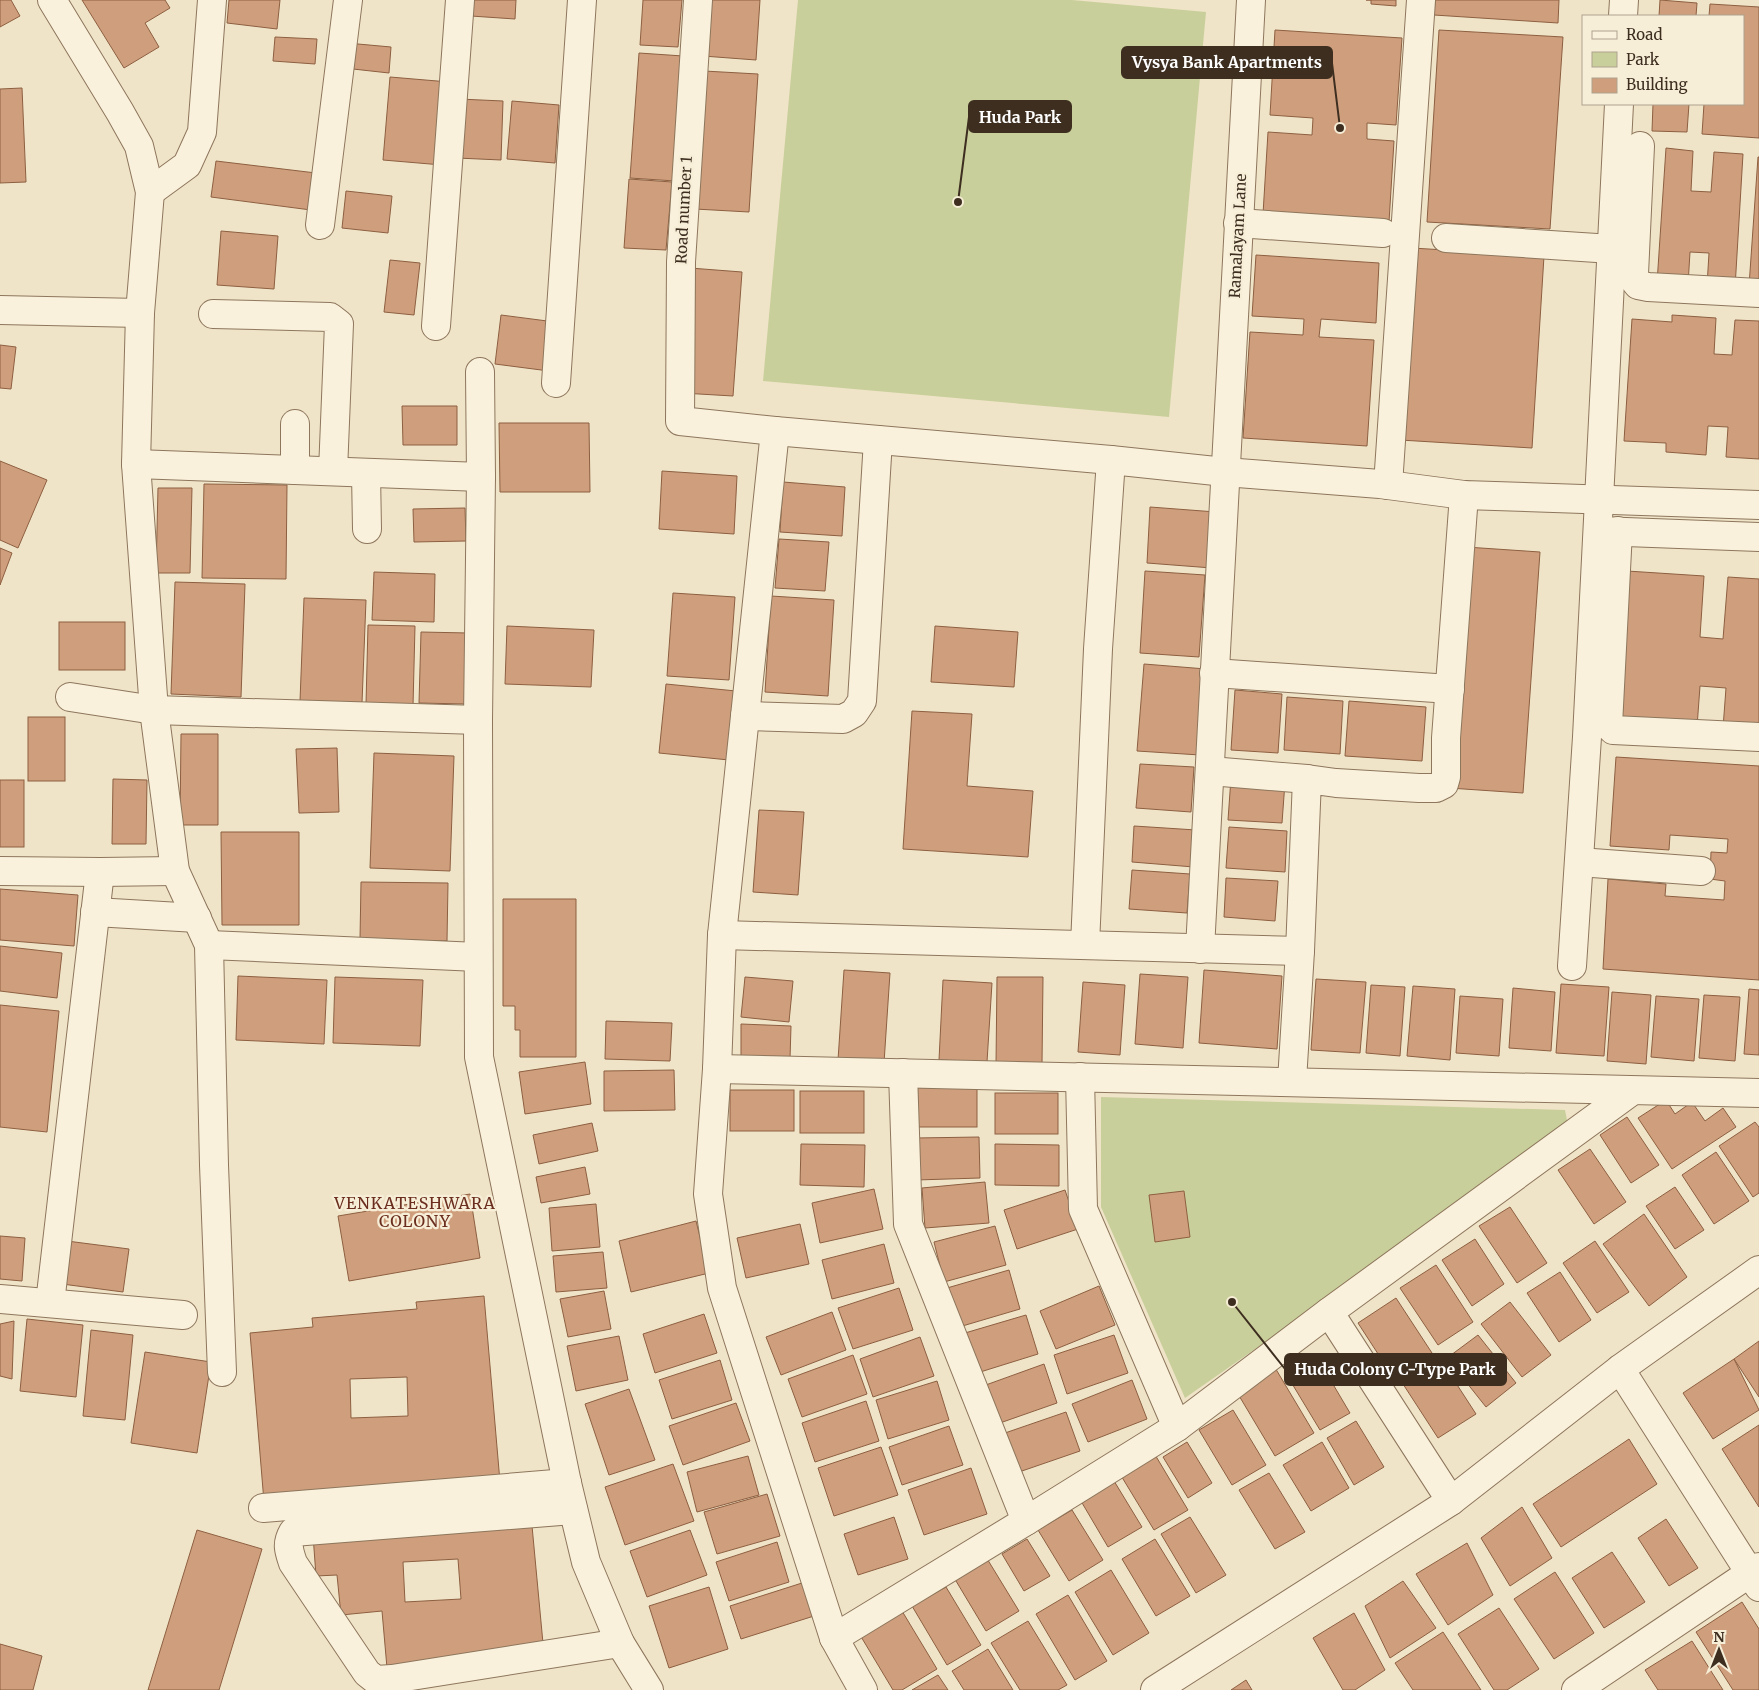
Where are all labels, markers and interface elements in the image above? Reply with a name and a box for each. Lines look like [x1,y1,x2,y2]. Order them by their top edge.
legend [1582,15,1744,105]
text: Road [1626,25,1662,44]
callout: Vysya Bank Apartments [1122,47,1332,78]
text: Park [1626,50,1660,69]
text: Vysya Bank Apartments [1131,52,1322,72]
text: Building [1626,75,1688,94]
callout: Huda Park [969,101,1071,132]
text: Huda Park [979,107,1062,127]
street label: Road number 1 [671,155,696,264]
street label: Ramalayam Lane [1225,173,1250,299]
district label: VENKATESHWARA COLONY [333,1193,496,1231]
callout: Huda Colony C-Type Park [1285,1354,1506,1385]
text: Huda Colony C-Type Park [1294,1359,1496,1379]
north arrow [1694,1625,1744,1675]
text: N [1713,1628,1725,1646]

